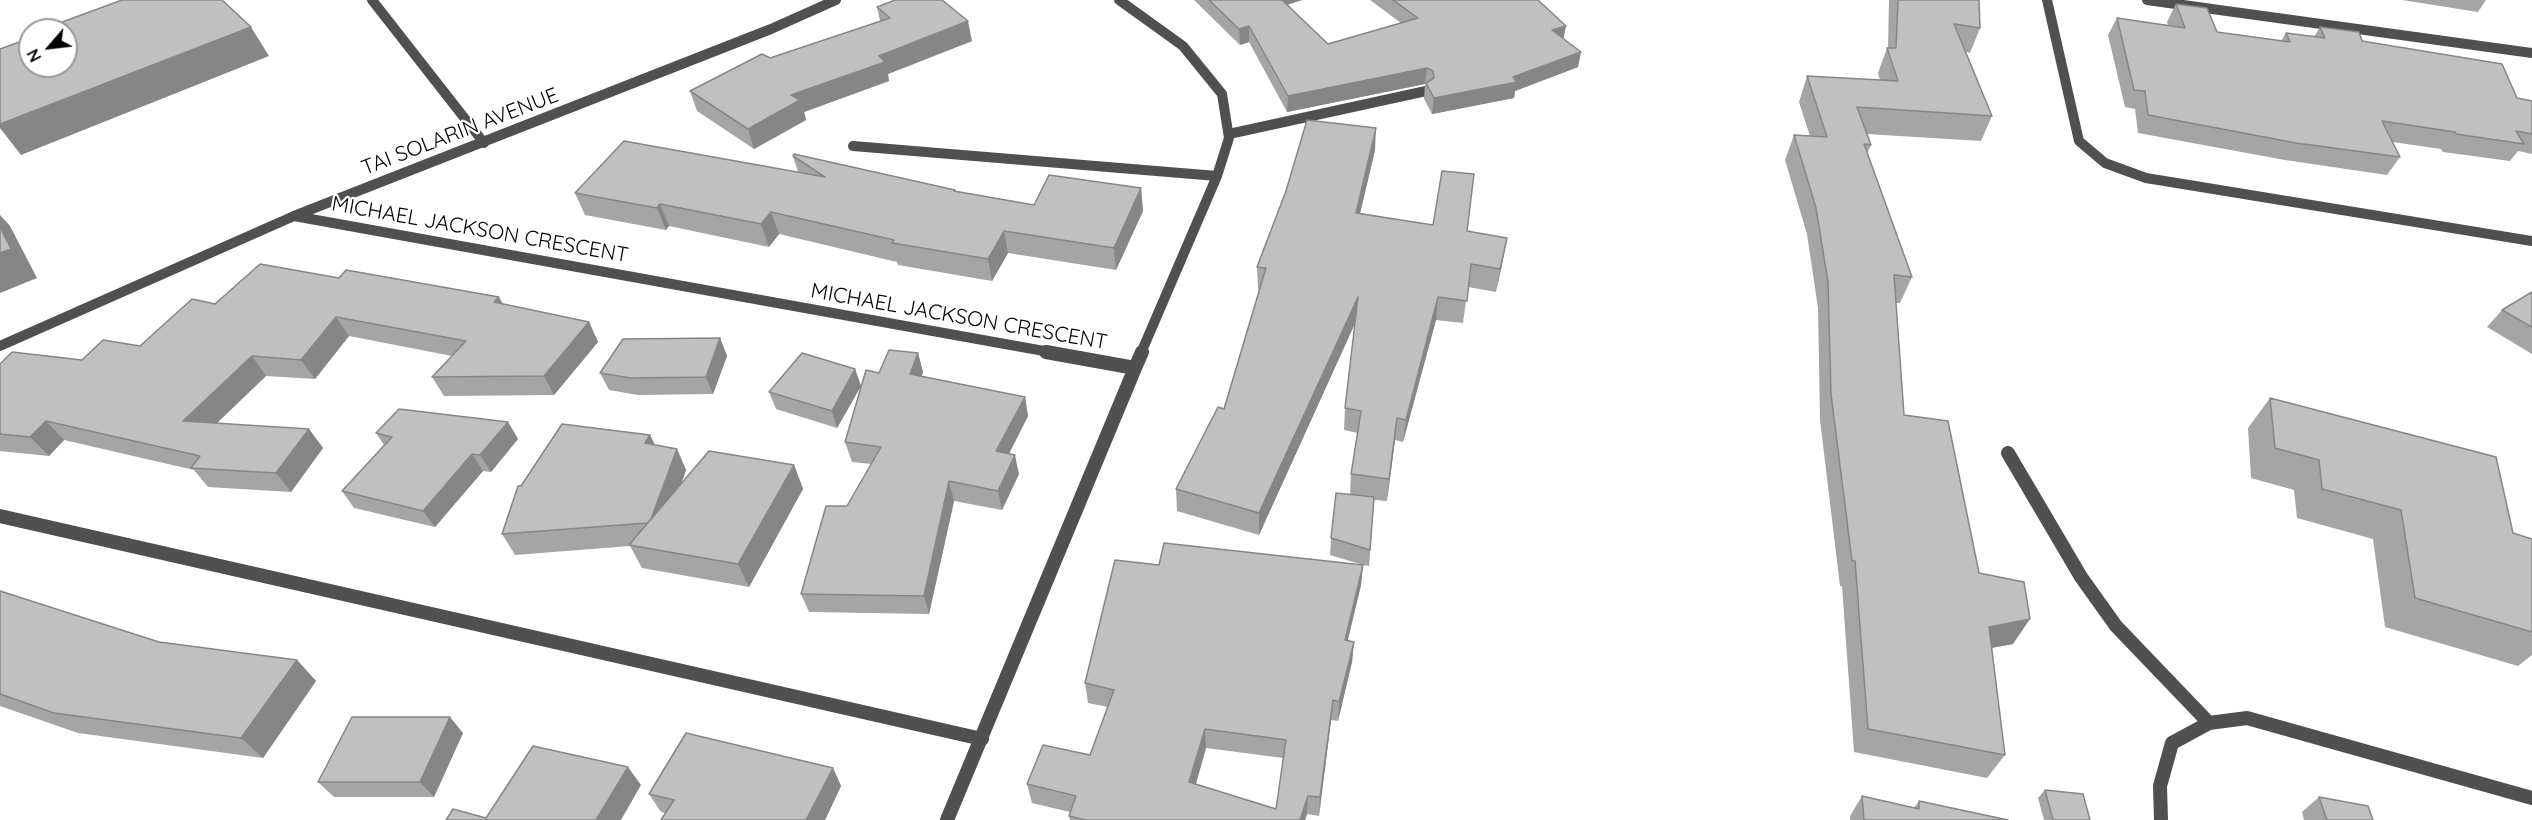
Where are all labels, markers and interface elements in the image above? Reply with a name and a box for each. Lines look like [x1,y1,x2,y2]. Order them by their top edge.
north arrow [18,18,78,78]
text: N [22,46,45,65]
street label: TAI SOLARIN AVENUE [358,83,562,181]
street label: MICHAEL JACKSON CRESCENT [330,191,630,269]
street label: MICHAEL JACKSON CRESCENT [809,278,1109,356]

